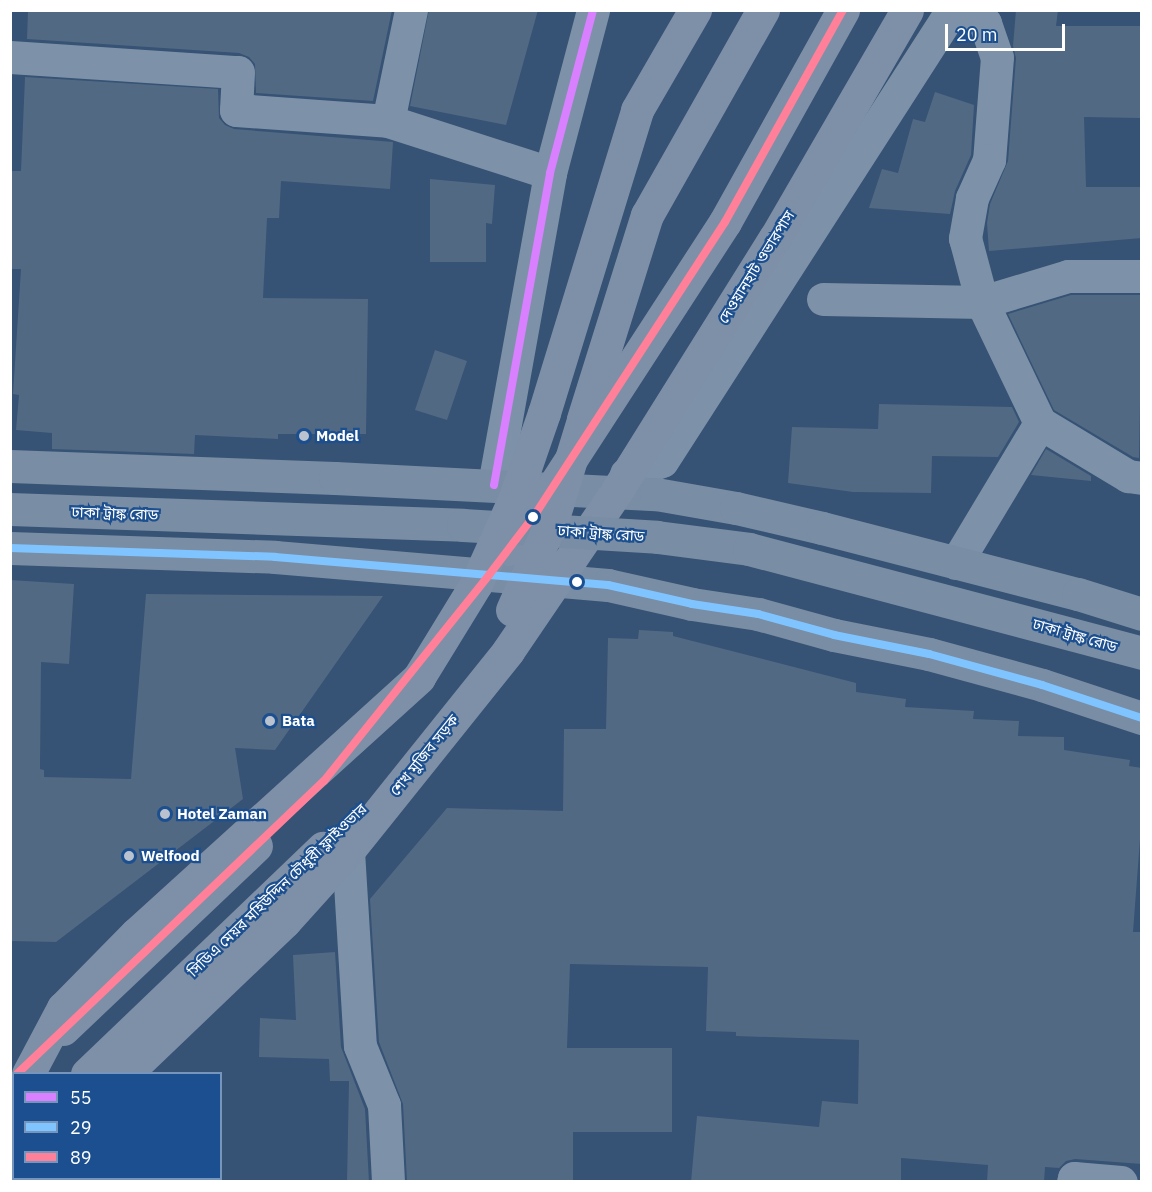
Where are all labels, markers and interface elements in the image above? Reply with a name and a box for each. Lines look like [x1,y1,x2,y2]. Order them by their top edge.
scale bar [948,12,1068,50]
text: 20 m [956,23,998,46]
street label: দেওয়ানহাট ওভারপাস [714,207,798,327]
place label: Model [316,427,359,445]
marker: Model [297,429,311,443]
street label: ঢাকা ট্রাঙ্ক রোড [71,502,159,524]
unlabelled marker [527,511,539,523]
street label: ঢাকা ট্রাঙ্ক রোড [557,521,645,545]
unlabelled marker [571,576,583,588]
street label: ঢাকা ট্রাঙ্ক রোড [1031,614,1119,656]
street label: শেখ মুজিব সড়ক [386,711,462,799]
place label: Bata [282,712,315,730]
marker: Bata [263,714,277,728]
street label: সিডিএ মেয়র মহিউদ্দিন চৌধুরী ফ্লাইওভার [184,800,370,980]
place label: Hotel Zaman [177,805,267,823]
marker: Hotel Zaman [158,807,172,821]
place label: Welfood [141,847,200,865]
marker: Welfood [122,849,136,863]
legend [12,1072,222,1180]
text: 55 [70,1086,92,1109]
text: 29 [70,1116,92,1139]
text: 89 [70,1146,92,1169]

